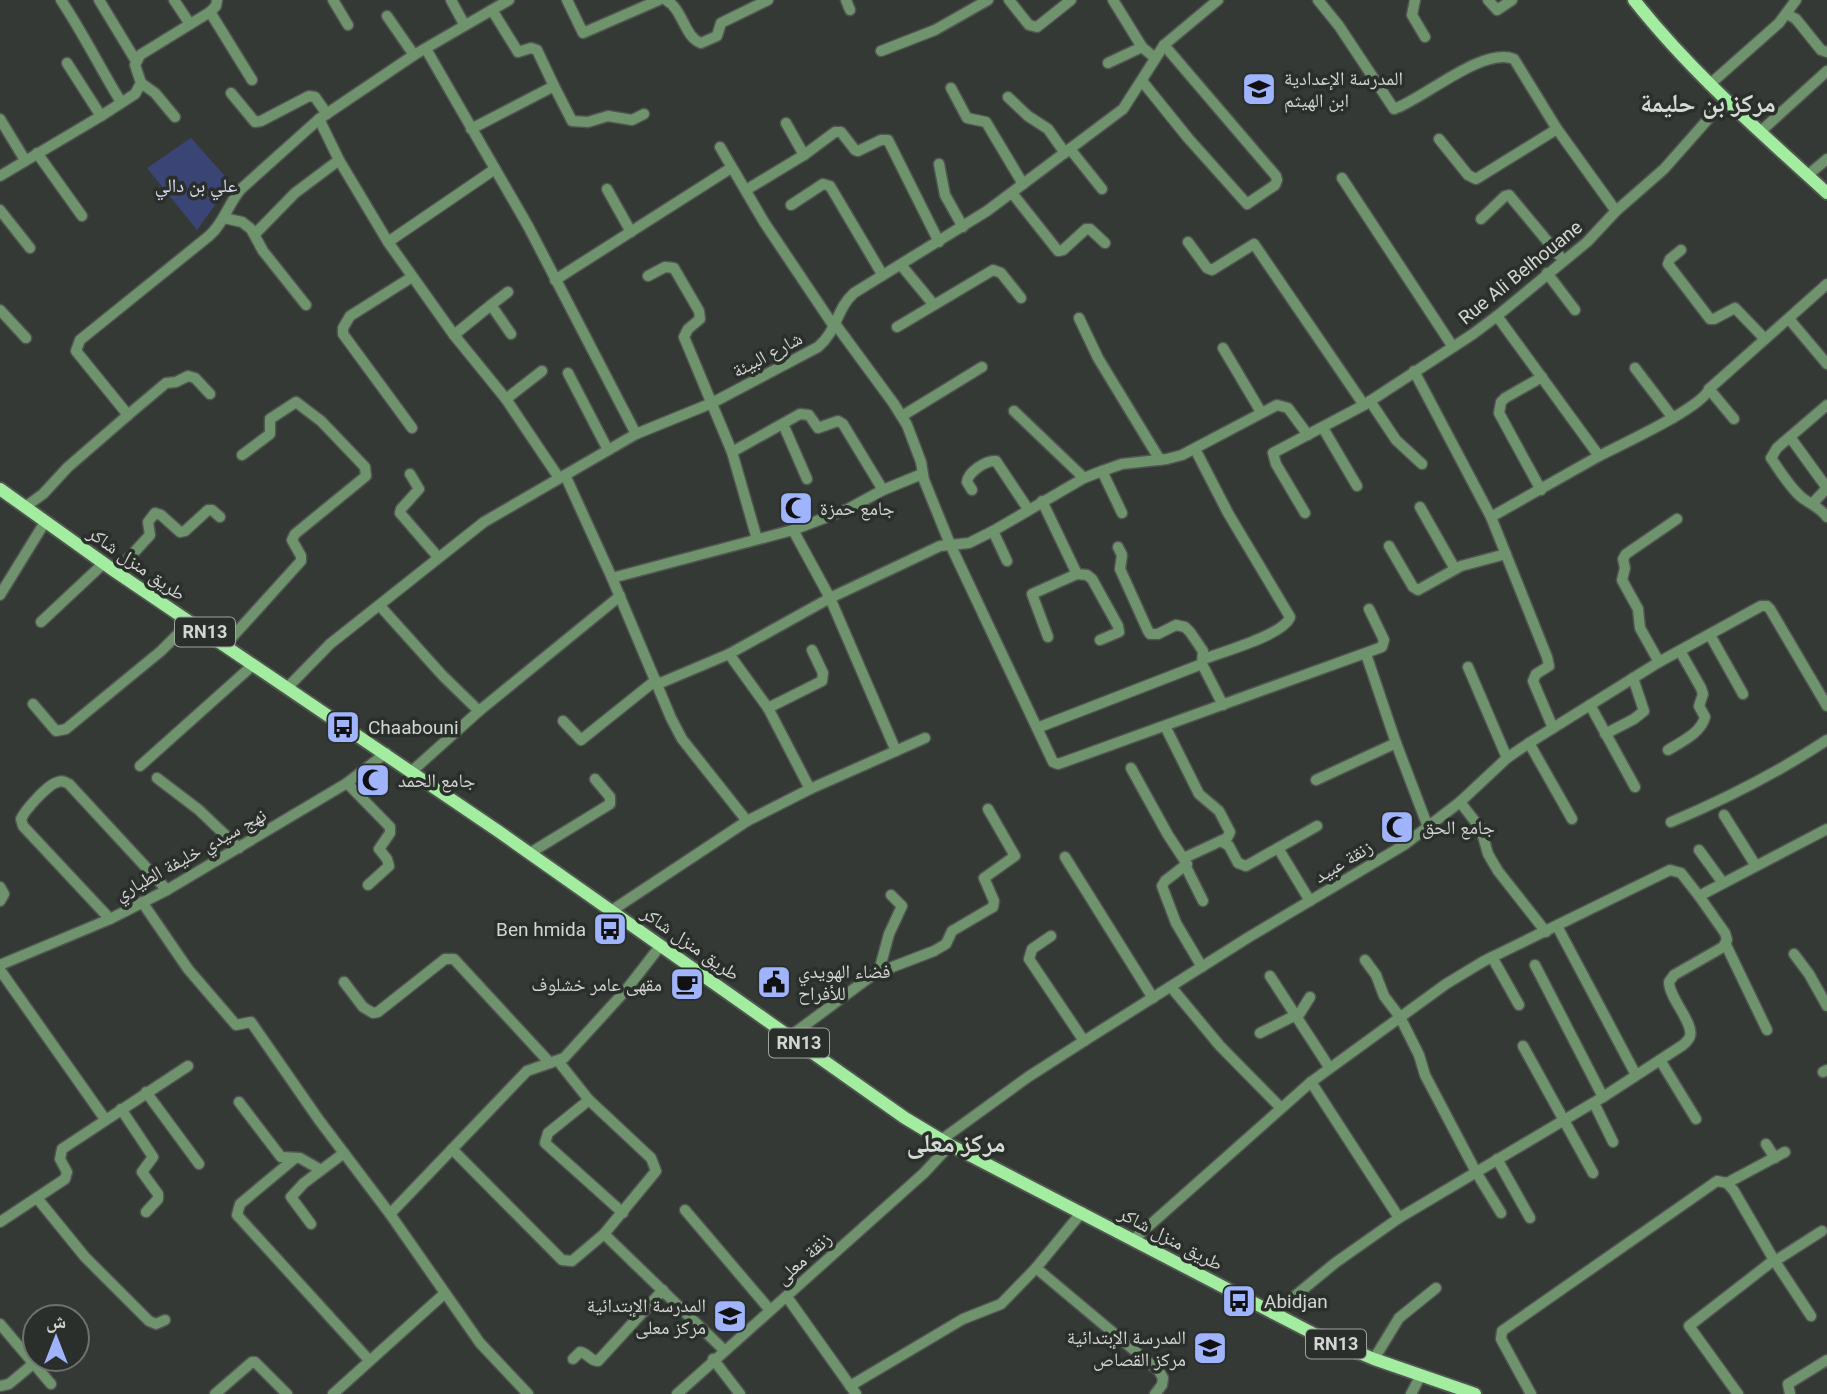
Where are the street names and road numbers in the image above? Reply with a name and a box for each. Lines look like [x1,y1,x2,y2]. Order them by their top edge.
street label: Rue Ali Belhouane [1454,215,1587,329]
street label: شارع البيئة [728,326,806,382]
street label: طريق منزل شاكر [82,521,190,606]
road number: RN13 [175,618,235,646]
street label: نهج سيدي خليفة الطياري [110,803,272,909]
street label: زنقة عبيد [1310,835,1377,888]
street label: طريق منزل شاكر [636,901,744,986]
road number: RN13 [769,1028,829,1058]
street label: طريق منزل شاكر [1114,1201,1227,1275]
street label: زنقة معلى [771,1227,836,1289]
road number: RN13 [1306,1330,1366,1358]

